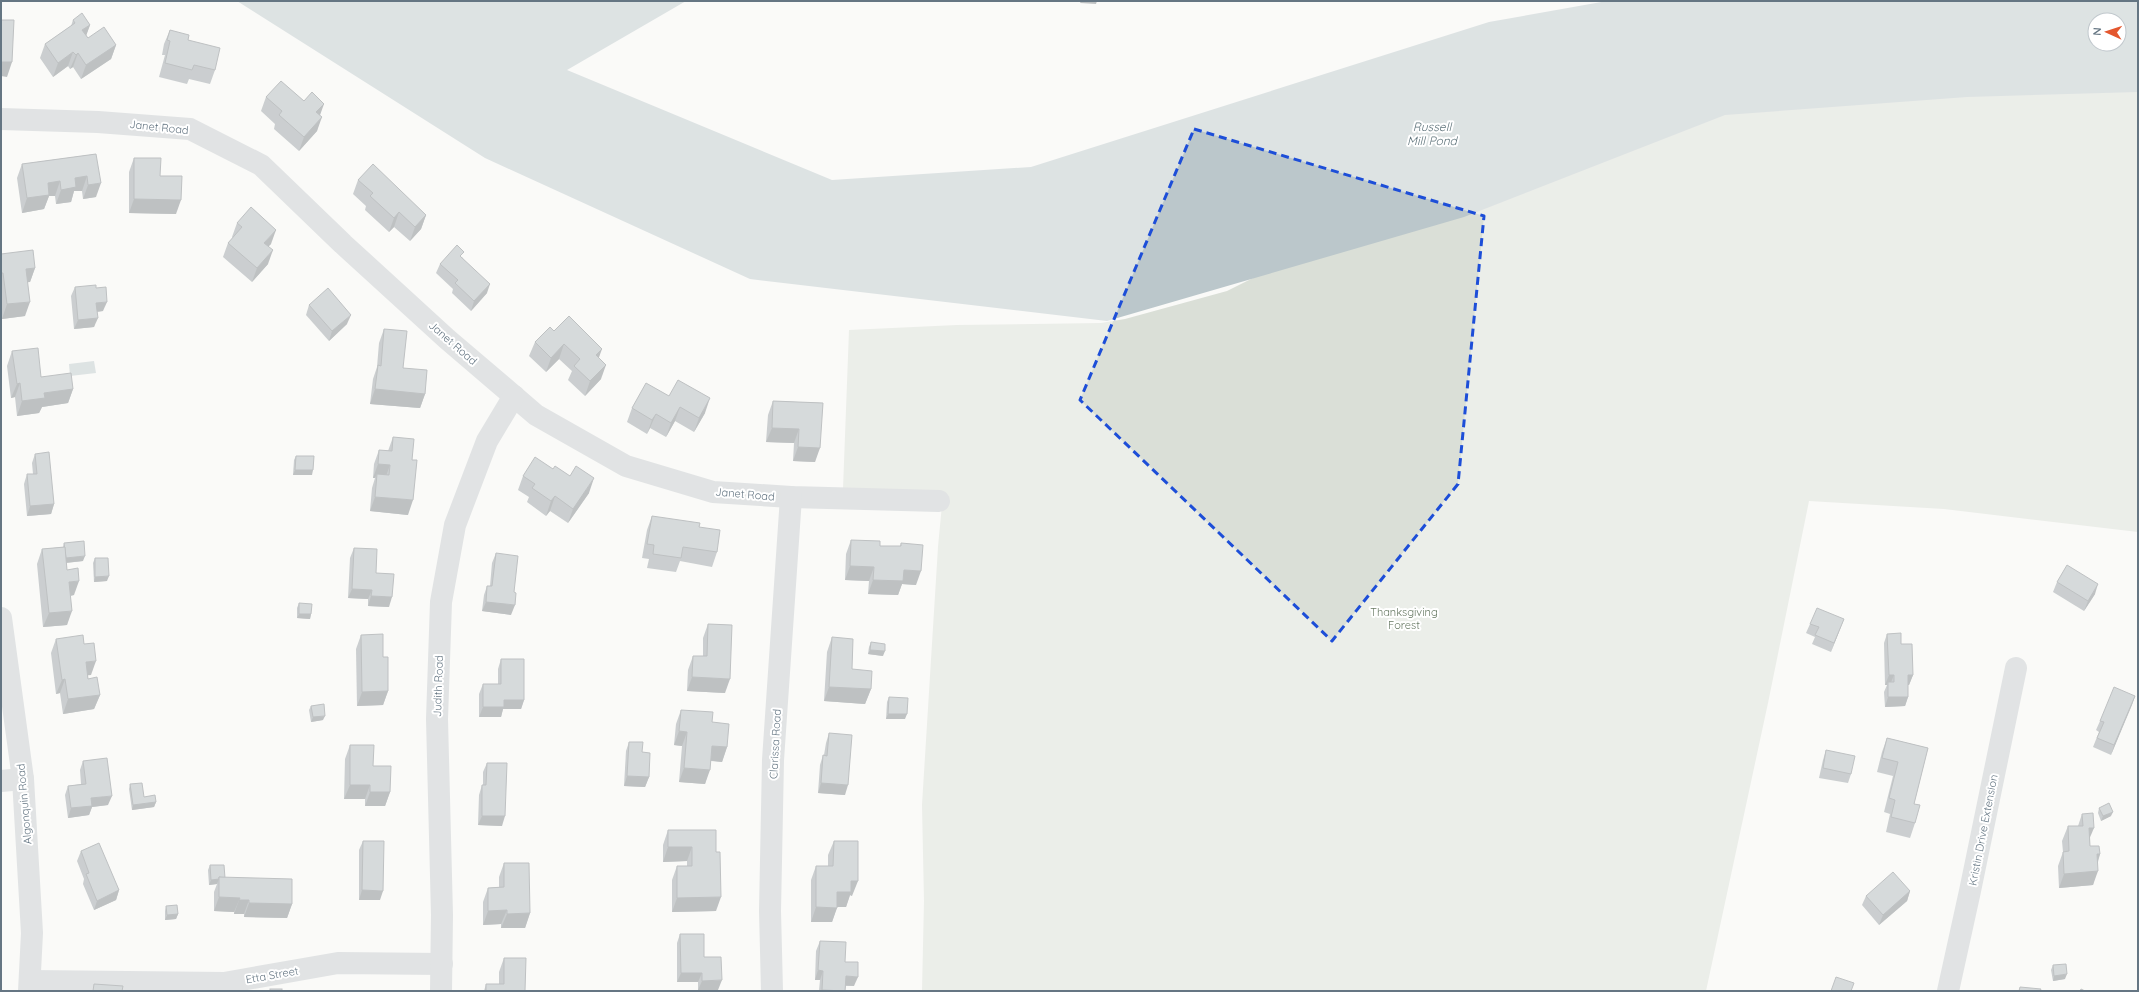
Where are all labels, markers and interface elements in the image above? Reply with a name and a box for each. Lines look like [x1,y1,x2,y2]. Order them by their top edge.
north arrow [2087,12,2127,52]
text: N [2090,27,2104,36]
street label: Janet Road [129,117,189,137]
water label: Russell Mill Pond [1407,119,1459,148]
street label: Janet Road [426,318,480,368]
street label: Janet Road [715,484,775,504]
park label: Thanksgiving Forest [1370,605,1438,632]
street label: Judith Road [430,655,446,717]
street label: Clarissa Road [766,709,784,779]
street label: Algonquin Road [13,763,35,845]
street label: Kristin Drive Extension [1965,773,2001,887]
street label: Etta Street [244,963,300,987]

